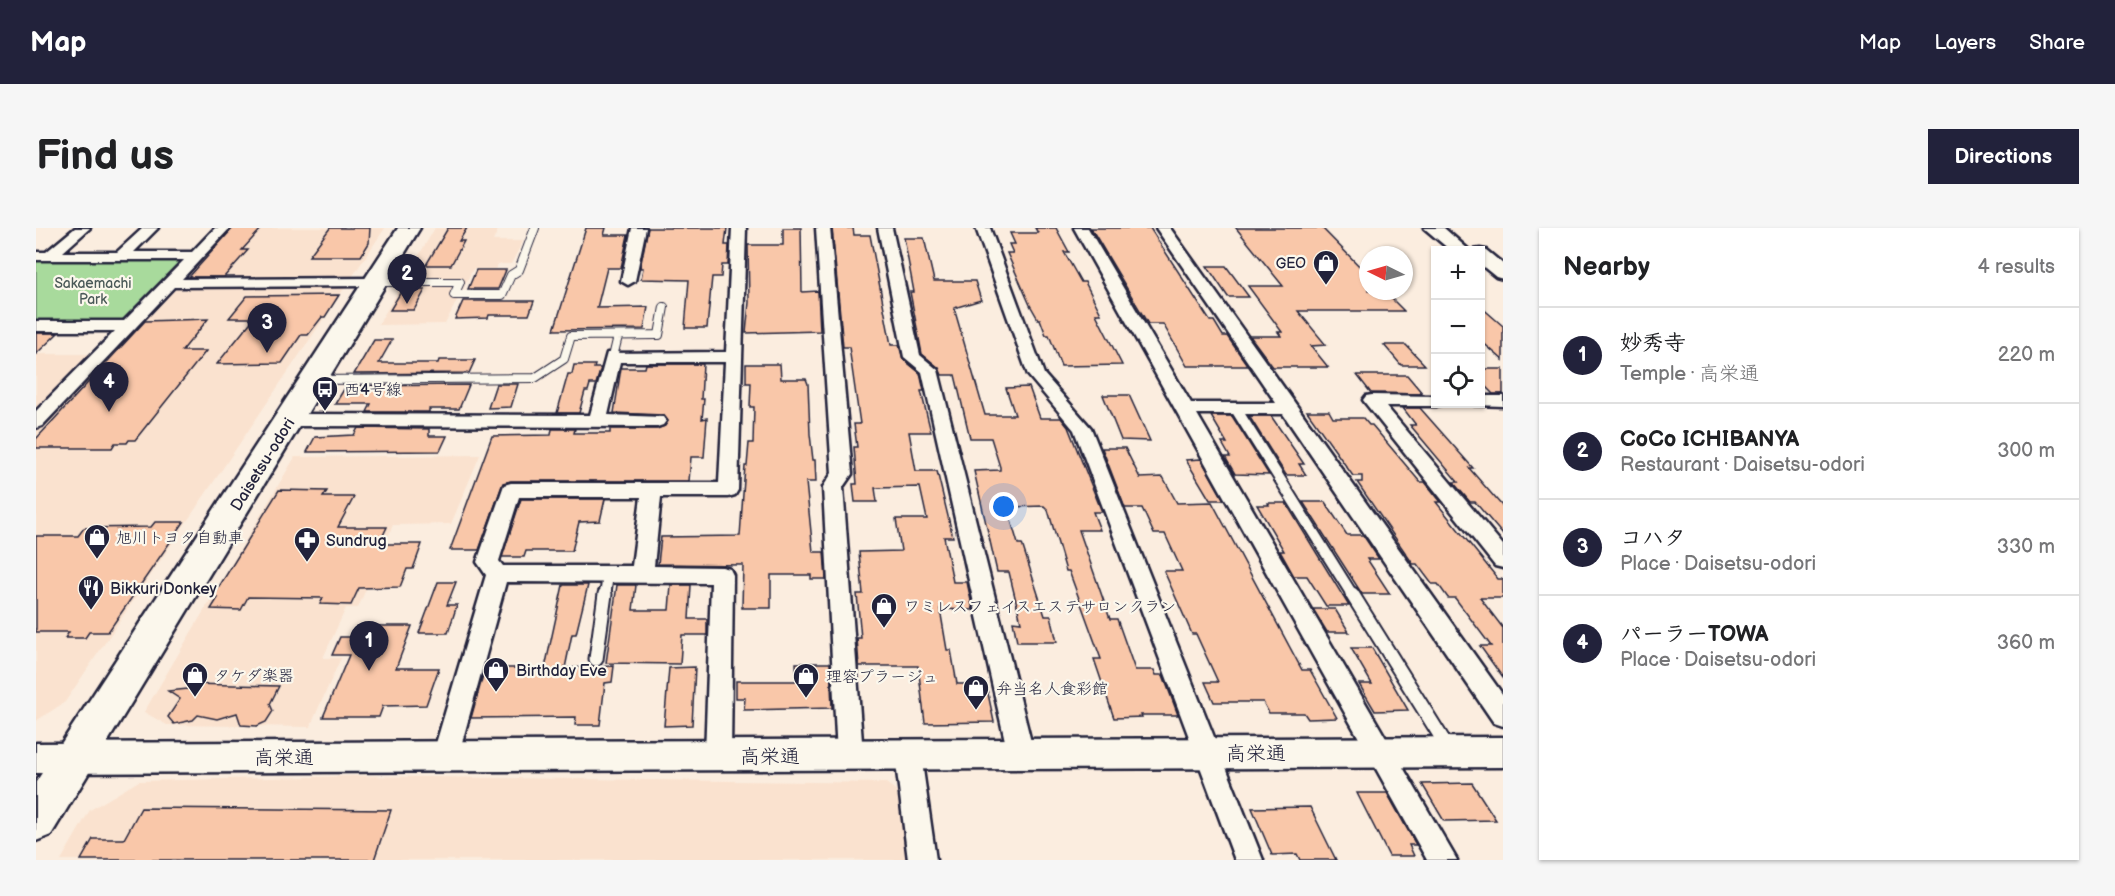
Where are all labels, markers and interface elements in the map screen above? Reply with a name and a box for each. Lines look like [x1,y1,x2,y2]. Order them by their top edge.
text: Map [30,26,86,59]
text: Map [1859,30,1901,55]
text: Layers [1934,30,1996,55]
text: Share [2029,30,2085,55]
button: Directions [1928,129,2079,184]
text: Find us [36,131,174,182]
north arrow [1359,246,1413,300]
map controls [1431,246,1485,408]
button: + [1431,246,1485,300]
shop icon: GEO [1311,248,1341,286]
text: Nearby [1563,252,1650,283]
pin: 2 [388,254,427,304]
place label: GEO [1276,255,1306,272]
text: 4 results [1977,255,2055,279]
park label: Sakaemachi Park [54,275,132,308]
button: − [1431,300,1485,354]
pin: 3 [248,304,286,353]
text: 妙秀寺 [1620,330,1686,357]
text: 1 [1578,343,1587,367]
text: 220 m [1998,343,2055,367]
button: locate [1431,354,1485,408]
pin: 4 [90,362,128,412]
text: Temple · 高栄通 [1620,362,1759,386]
bus stop icon: 西4号線 [310,374,340,412]
place label: 西4号線 [344,381,402,400]
street label: Daisetsu-odori [227,415,299,515]
text: CoCo ICHIBANYA [1620,426,1799,453]
text: 2 [1577,439,1588,463]
text: 300 m [1997,439,2055,463]
text: Restaurant · Daisetsu-odori [1620,453,1865,477]
your location [989,492,1018,521]
shop icon: 旭川トヨタ自動車 [82,522,112,560]
pharmacy icon: Sundrug [292,525,322,563]
text: コハタ [1620,525,1686,552]
place label: 旭川トヨタ自動車 [116,529,244,548]
place label: Sundrug [326,532,387,551]
text: 3 [1577,535,1588,559]
text: 330 m [1997,535,2055,559]
text: Place · Daisetsu-odori [1620,552,1816,576]
restaurant icon: Bikkuri Donkey [76,573,106,611]
place label: Bikkuri Donkey [110,580,217,599]
shop icon: ワミレスフェイスエステサロンクラン [869,591,899,629]
place label: ワミレスフェイスエステサロンクラン [904,598,1176,617]
text: パーラーTOWA [1620,621,1768,648]
pin: 1 [350,622,388,671]
text: 4 [1577,631,1588,655]
text: 360 m [1997,631,2055,655]
text: Place · Daisetsu-odori [1620,648,1816,672]
shop icon: Birthday Eve [481,655,511,693]
shop icon: タケダ楽器 [180,660,210,698]
shop icon: 理容プラージュ [791,661,821,699]
place label: Birthday Eve [516,662,607,681]
place label: タケダ楽器 [214,667,294,686]
place label: 理容プラージュ [826,668,938,687]
shop icon: 弁当名人食彩館 [961,673,991,711]
place label: 弁当名人食彩館 [996,680,1108,699]
street label: 高栄通 [1226,742,1286,766]
street label: 高栄通 [740,745,800,769]
street label: 高栄通 [254,746,314,770]

